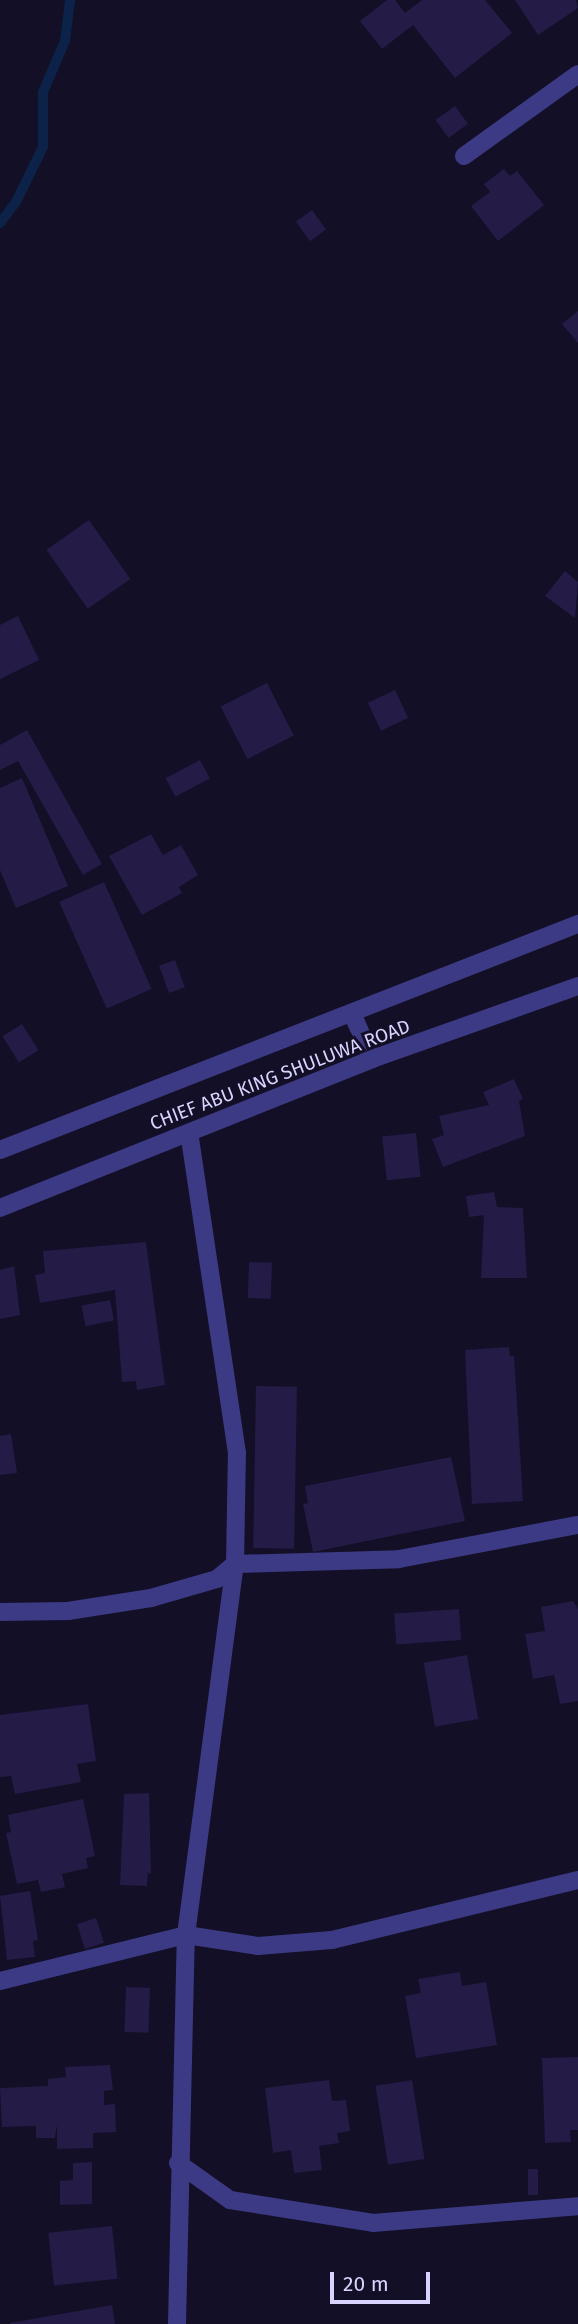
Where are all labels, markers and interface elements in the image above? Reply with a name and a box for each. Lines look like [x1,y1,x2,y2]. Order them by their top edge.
street label: CHIEF ABU KING SHULUWA ROAD [147,1015,413,1135]
scale bar [333,2258,433,2302]
text: 20 m [343,2271,389,2297]

